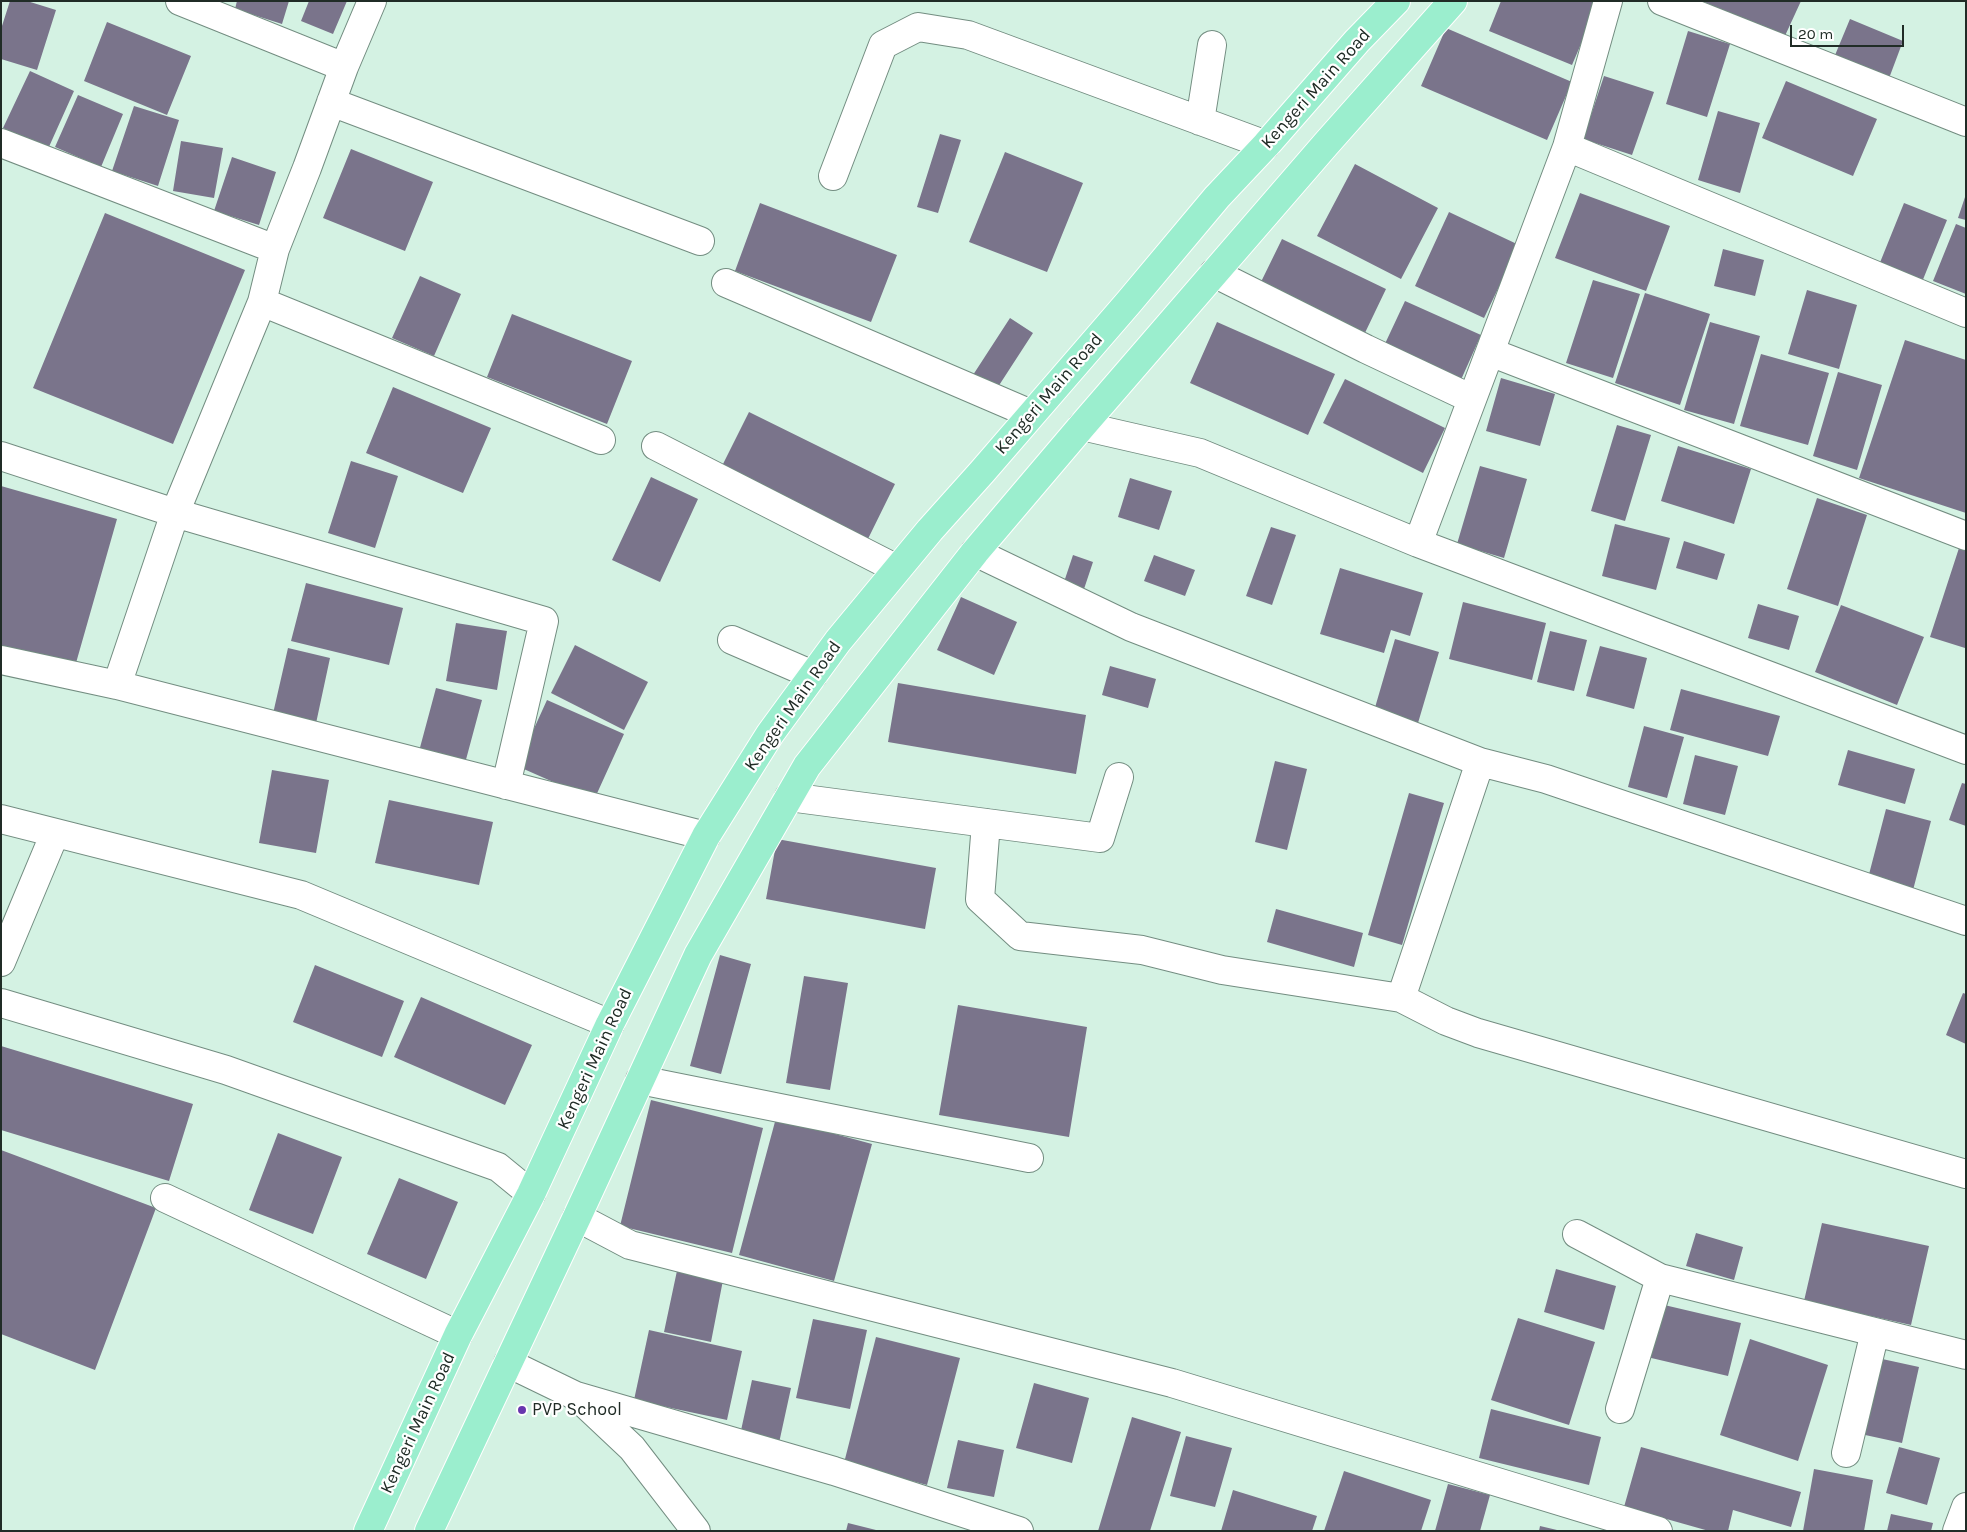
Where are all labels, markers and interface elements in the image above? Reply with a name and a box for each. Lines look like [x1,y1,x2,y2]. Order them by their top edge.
scale bar [1792,15,1906,47]
street label: Kengeri Main Road [1257,25,1375,153]
text: 20 m [1798,25,1833,43]
street label: Kengeri Main Road [990,329,1108,459]
street label: Kengeri Main Road [740,637,846,775]
street label: Kengeri Main Road [553,985,637,1133]
street label: Kengeri Main Road [376,1349,460,1497]
place label: PVP School [532,1399,622,1421]
marker: PVP School [516,1404,528,1416]

